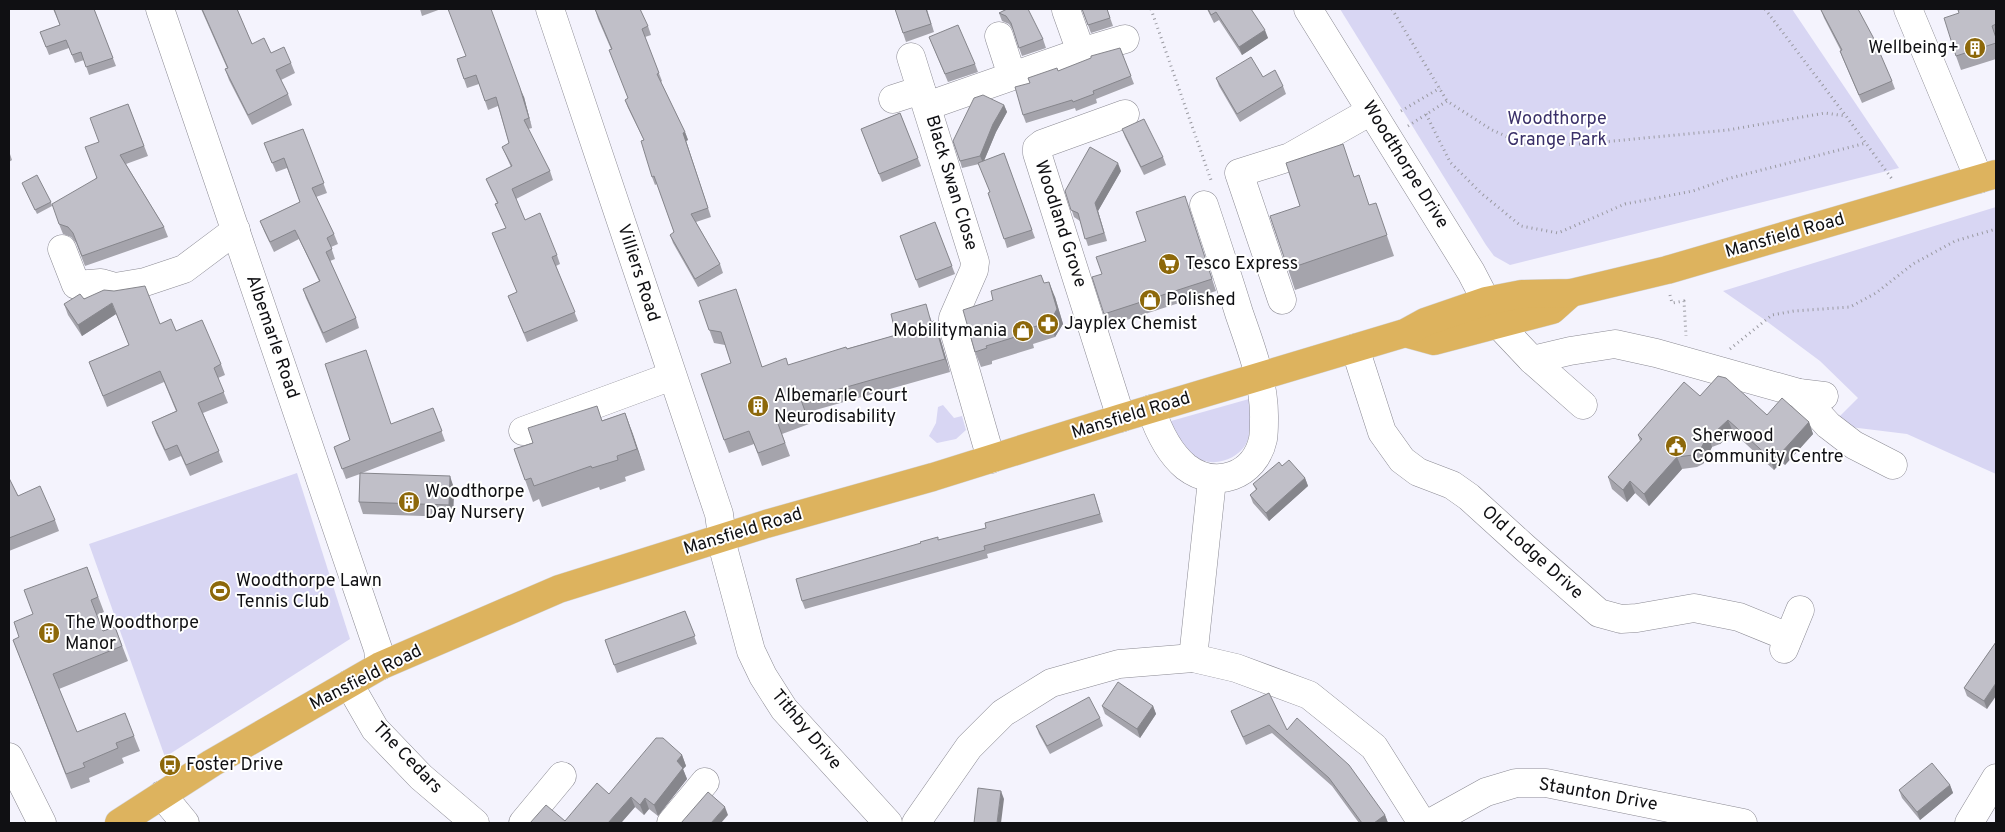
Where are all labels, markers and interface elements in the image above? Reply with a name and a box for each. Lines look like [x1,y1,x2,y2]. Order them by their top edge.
building icon: Wellbeing+ [1963,36,1987,60]
place label: Wellbeing+ [1868,37,1959,60]
street label: Woodthorpe Drive [1356,97,1454,233]
park label: Woodthorpe Grange Park [1507,108,1607,152]
street label: Black Swan Close [920,113,982,253]
street label: Woodland Grove [1029,157,1091,291]
street label: Mansfield Road [1723,208,1847,264]
street label: Villiers Road [611,221,665,325]
supermarket icon: Tesco Express [1157,252,1181,276]
place label: Tesco Express [1185,253,1298,276]
street label: Albemarle Road [240,272,304,402]
shop icon: Polished [1138,288,1162,312]
place label: Polished [1166,289,1236,312]
pharmacy icon: Jayplex Chemist [1036,312,1060,336]
place label: Jayplex Chemist [1064,313,1197,336]
shop icon: Mobilitymania [1011,319,1035,343]
place label: Mobilitymania [893,320,1007,343]
place label: Albemarle Court Neurodisability [774,385,908,429]
street label: Mansfield Road [1069,387,1193,445]
building icon: Albemarle Court Neurodisability [746,394,770,418]
place label: Sherwood Community Centre [1692,425,1843,469]
public building icon: Sherwood Community Centre [1664,434,1688,458]
place label: Woodthorpe Day Nursery [425,481,525,525]
building icon: Woodthorpe Day Nursery [397,490,421,514]
street label: Old Lodge Drive [1476,501,1588,605]
street label: Mansfield Road [681,503,805,561]
place label: Woodthorpe Lawn Tennis Club [236,570,382,614]
sports icon: Woodthorpe Lawn Tennis Club [208,579,232,603]
place label: The Woodthorpe Manor [65,612,199,656]
building icon: The Woodthorpe Manor [37,621,61,645]
street label: Mansfield Road [306,640,426,716]
street label: Tithby Drive [766,685,846,775]
street label: The Cedars [367,717,447,799]
bus stop icon: Foster Drive [158,753,182,777]
place label: Foster Drive [186,754,283,777]
street label: Staunton Drive [1537,773,1659,817]

